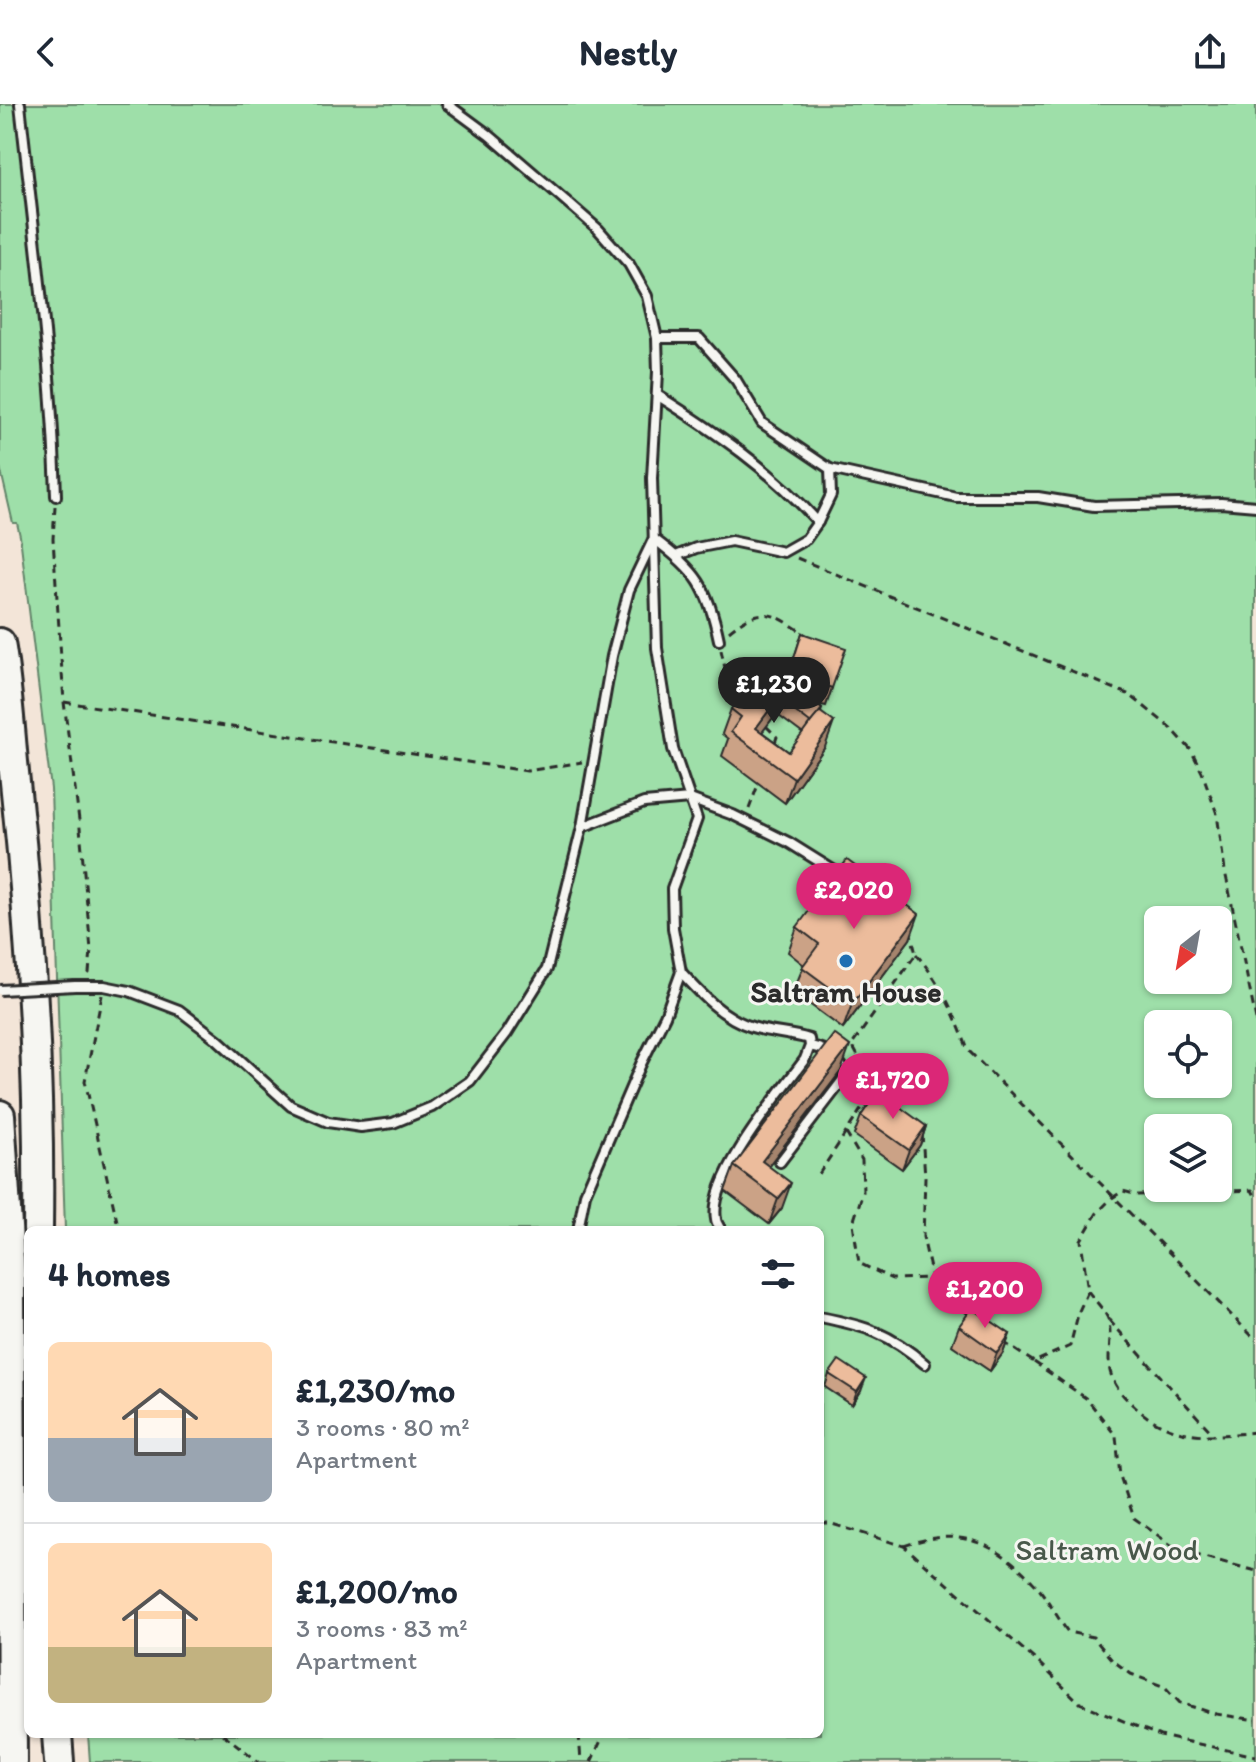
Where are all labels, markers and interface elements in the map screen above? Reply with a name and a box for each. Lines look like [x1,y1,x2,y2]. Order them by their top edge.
icon: back [24,30,68,74]
icon: share [1188,30,1232,74]
text: Nestly [579,31,677,74]
pin: £1,230 [709,657,839,725]
text: £1,230 [736,667,812,699]
pin: £2,020 [789,863,919,931]
text: £2,020 [814,873,894,905]
north arrow [1144,906,1232,994]
map controls [1144,906,1232,1202]
marker: Saltram House [837,952,855,970]
place label: Saltram House [750,973,942,1010]
button: locate [1144,1010,1232,1098]
pin: £1,720 [828,1053,958,1121]
text: £1,720 [856,1063,930,1095]
button: layers [1144,1114,1232,1202]
icon: filters [756,1252,800,1296]
text: 4 homes [48,1254,171,1295]
pin: £1,200 [920,1262,1050,1330]
text: £1,200 [946,1272,1024,1304]
text: £1,230/mo [296,1370,456,1411]
icon: home [112,1374,208,1470]
text: 3 rooms · 80 m² [296,1411,470,1443]
text: Apartment [296,1443,417,1475]
park label: Saltram Wood [1015,1531,1199,1568]
text: £1,200/mo [296,1571,458,1612]
icon: home [112,1575,208,1671]
text: 3 rooms · 83 m² [296,1612,468,1644]
text: Apartment [296,1644,417,1676]

